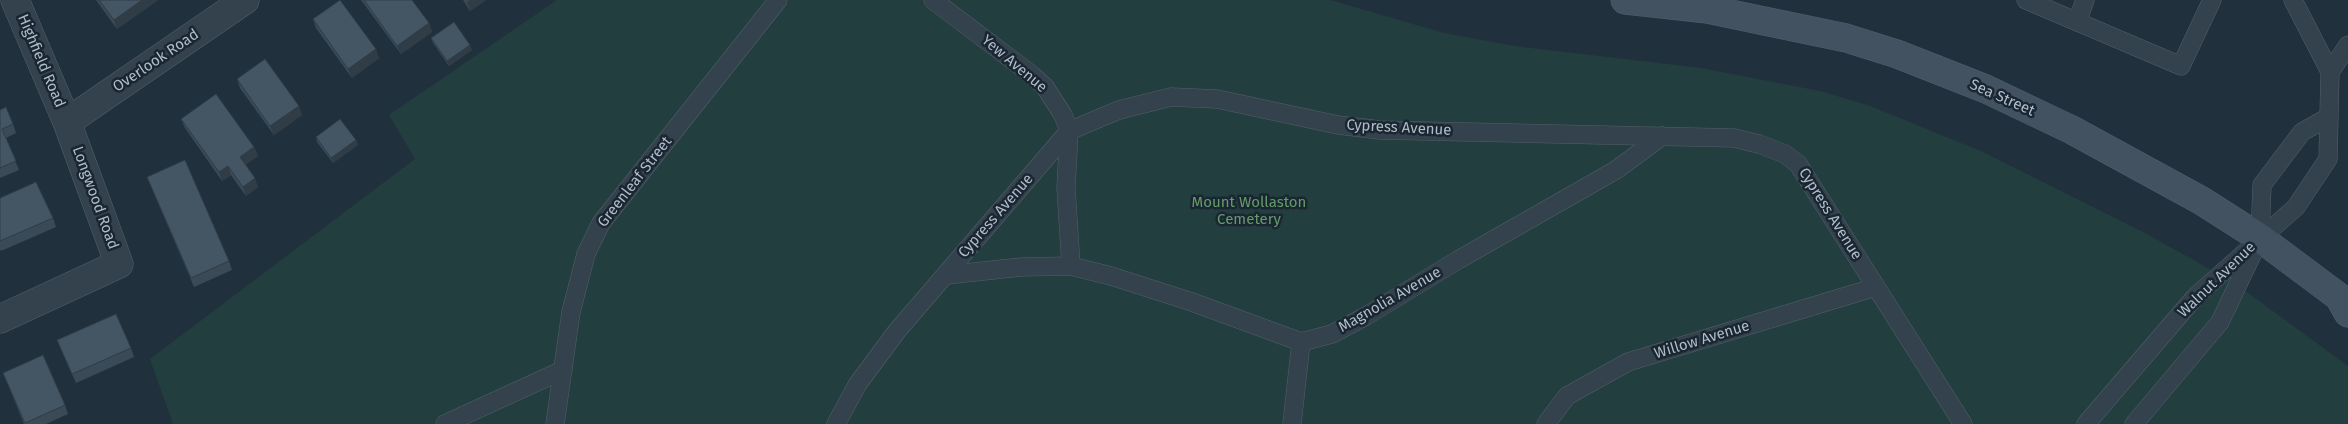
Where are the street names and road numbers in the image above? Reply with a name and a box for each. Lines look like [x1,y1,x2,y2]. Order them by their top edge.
street label: Highfield Road [13,12,69,110]
street label: Overlook Road [110,26,202,96]
street label: Yew Avenue [978,31,1050,97]
street label: Sea Street [1967,76,2037,120]
street label: Cypress Avenue [1346,116,1452,140]
street label: Greenleaf Street [594,133,676,231]
street label: Longwood Road [68,144,122,252]
street label: Cypress Avenue [1795,165,1865,263]
street label: Cypress Avenue [955,170,1037,262]
street label: Walnut Avenue [2174,238,2260,322]
street label: Magnolia Avenue [1335,263,1445,337]
street label: Willow Avenue [1652,317,1752,363]

